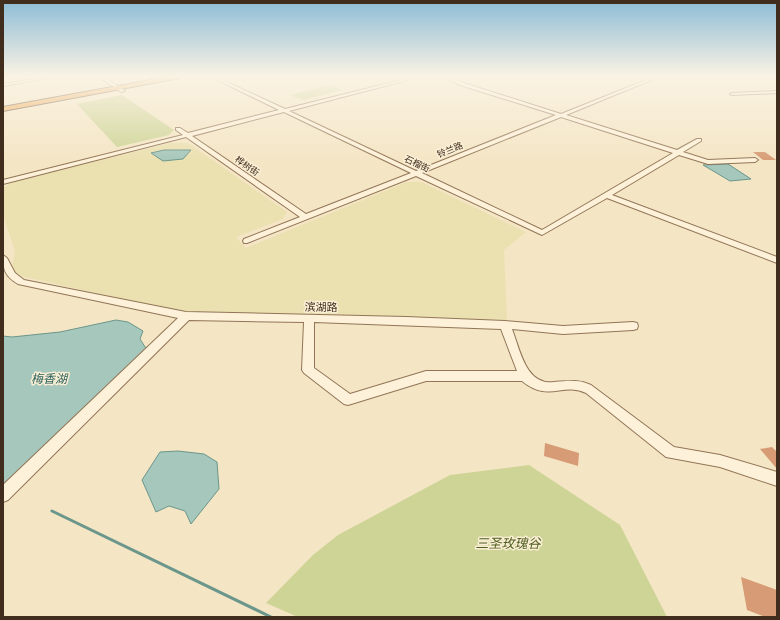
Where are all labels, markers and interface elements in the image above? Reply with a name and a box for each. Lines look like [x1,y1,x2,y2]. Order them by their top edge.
street label: 铃兰路 [436,140,464,160]
street label: 桦树街 [233,153,262,178]
street label: 石榴街 [403,154,431,174]
street label: 滨湖路 [304,301,338,314]
water label: 梅香湖 [31,372,69,386]
park label: 三圣玫瑰谷 [475,536,541,551]

